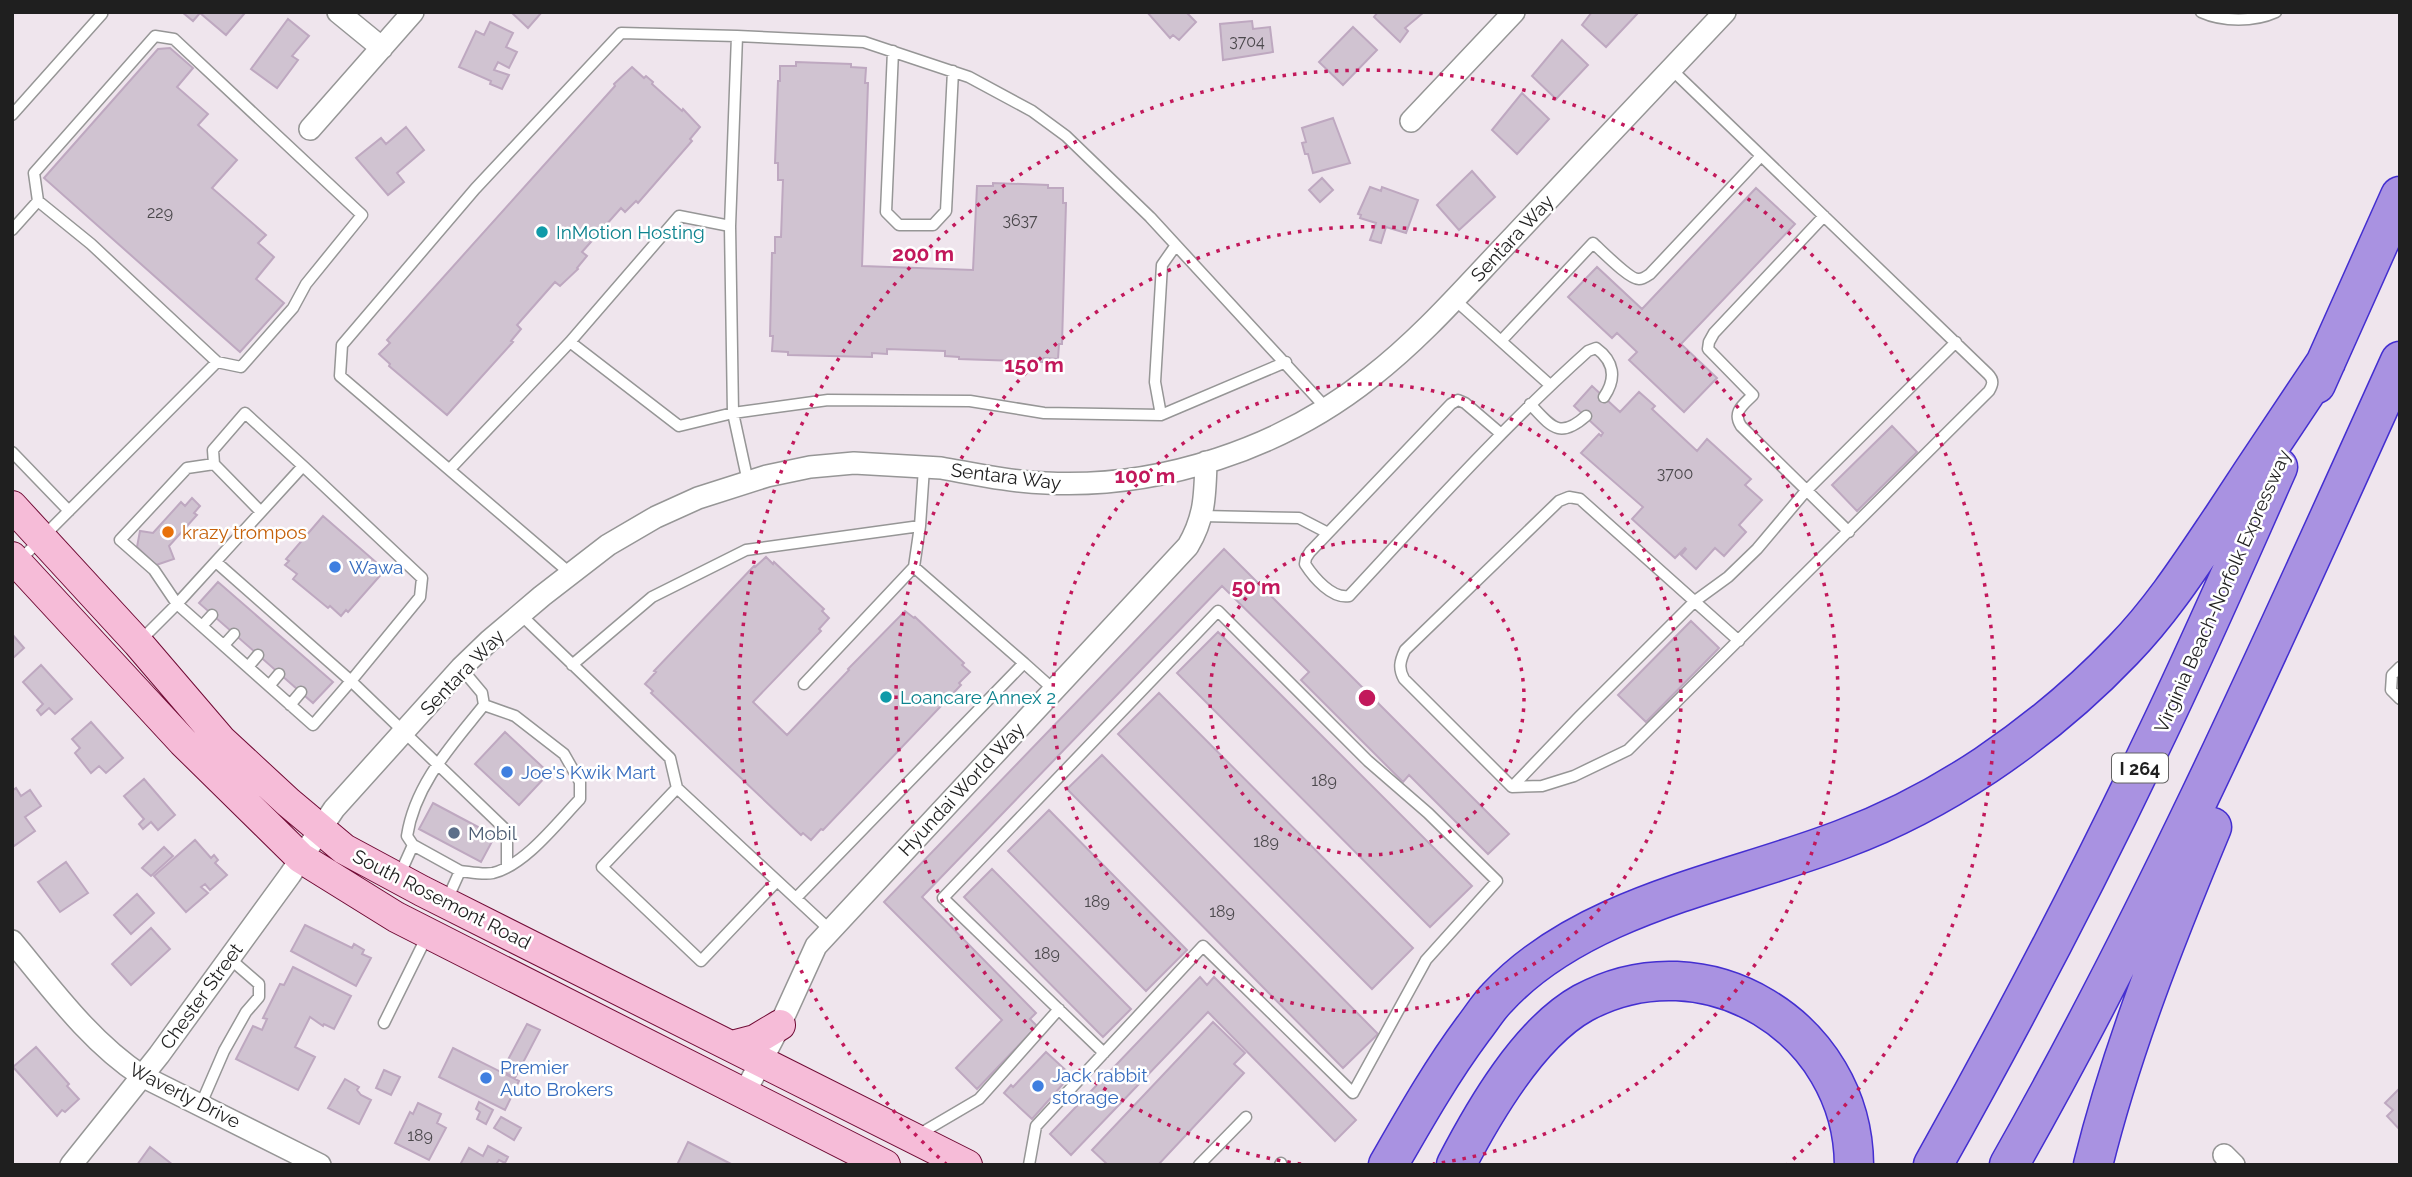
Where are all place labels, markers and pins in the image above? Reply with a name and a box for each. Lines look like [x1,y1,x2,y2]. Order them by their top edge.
place label: InMotion Hosting [556,221,705,243]
marker: InMotion Hosting [534,224,550,240]
place label: krazy trompos [182,521,307,543]
marker: krazy trompos [160,524,176,540]
place label: Wawa [349,556,403,578]
marker: Wawa [327,559,343,575]
place label: Loancare Annex 2 [900,686,1056,708]
centre of rings [1355,686,1379,710]
marker: Loancare Annex 2 [878,689,894,705]
place label: Joe's Kwik Mart [521,761,656,783]
marker: Joe's Kwik Mart [499,764,515,780]
place label: Mobil [468,822,518,844]
marker: Mobil [446,825,462,841]
place label: Premier Auto Brokers [500,1056,613,1100]
place label: Jack rabbit storage [1052,1064,1148,1108]
marker: Premier Auto Brokers [478,1070,494,1086]
marker: Jack rabbit storage [1030,1078,1046,1094]

